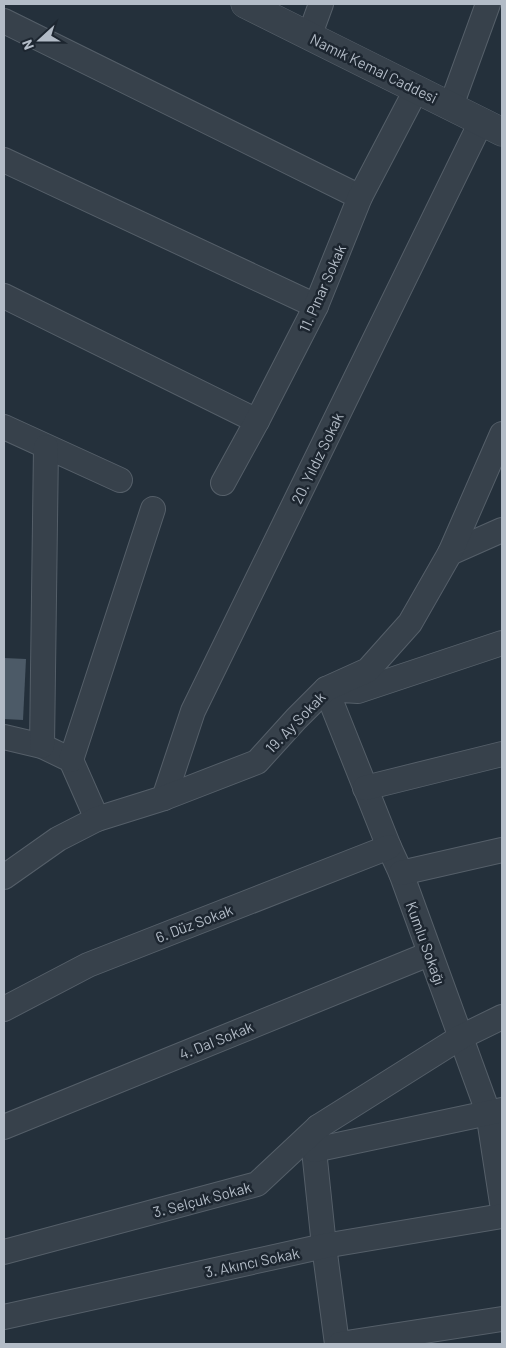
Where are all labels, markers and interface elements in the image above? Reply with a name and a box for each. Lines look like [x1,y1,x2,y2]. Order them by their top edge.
north arrow [15,15,65,65]
street label: Namık Kemal Caddesi [307,29,441,107]
text: N [18,37,37,52]
street label: 11. Pınar Sokak [295,241,349,334]
street label: 20. Yıldız Sokak [287,409,347,507]
street label: 19. Ay Sokak [261,687,329,756]
street label: Kumlu Sokağı [403,899,449,987]
street label: 6. Düz Sokak [153,900,236,946]
street label: 4. Dal Sokak [176,1017,256,1063]
street label: 3. Selçuk Sokak [151,1177,254,1221]
street label: 3. Akıncı Sokak [203,1243,301,1281]

